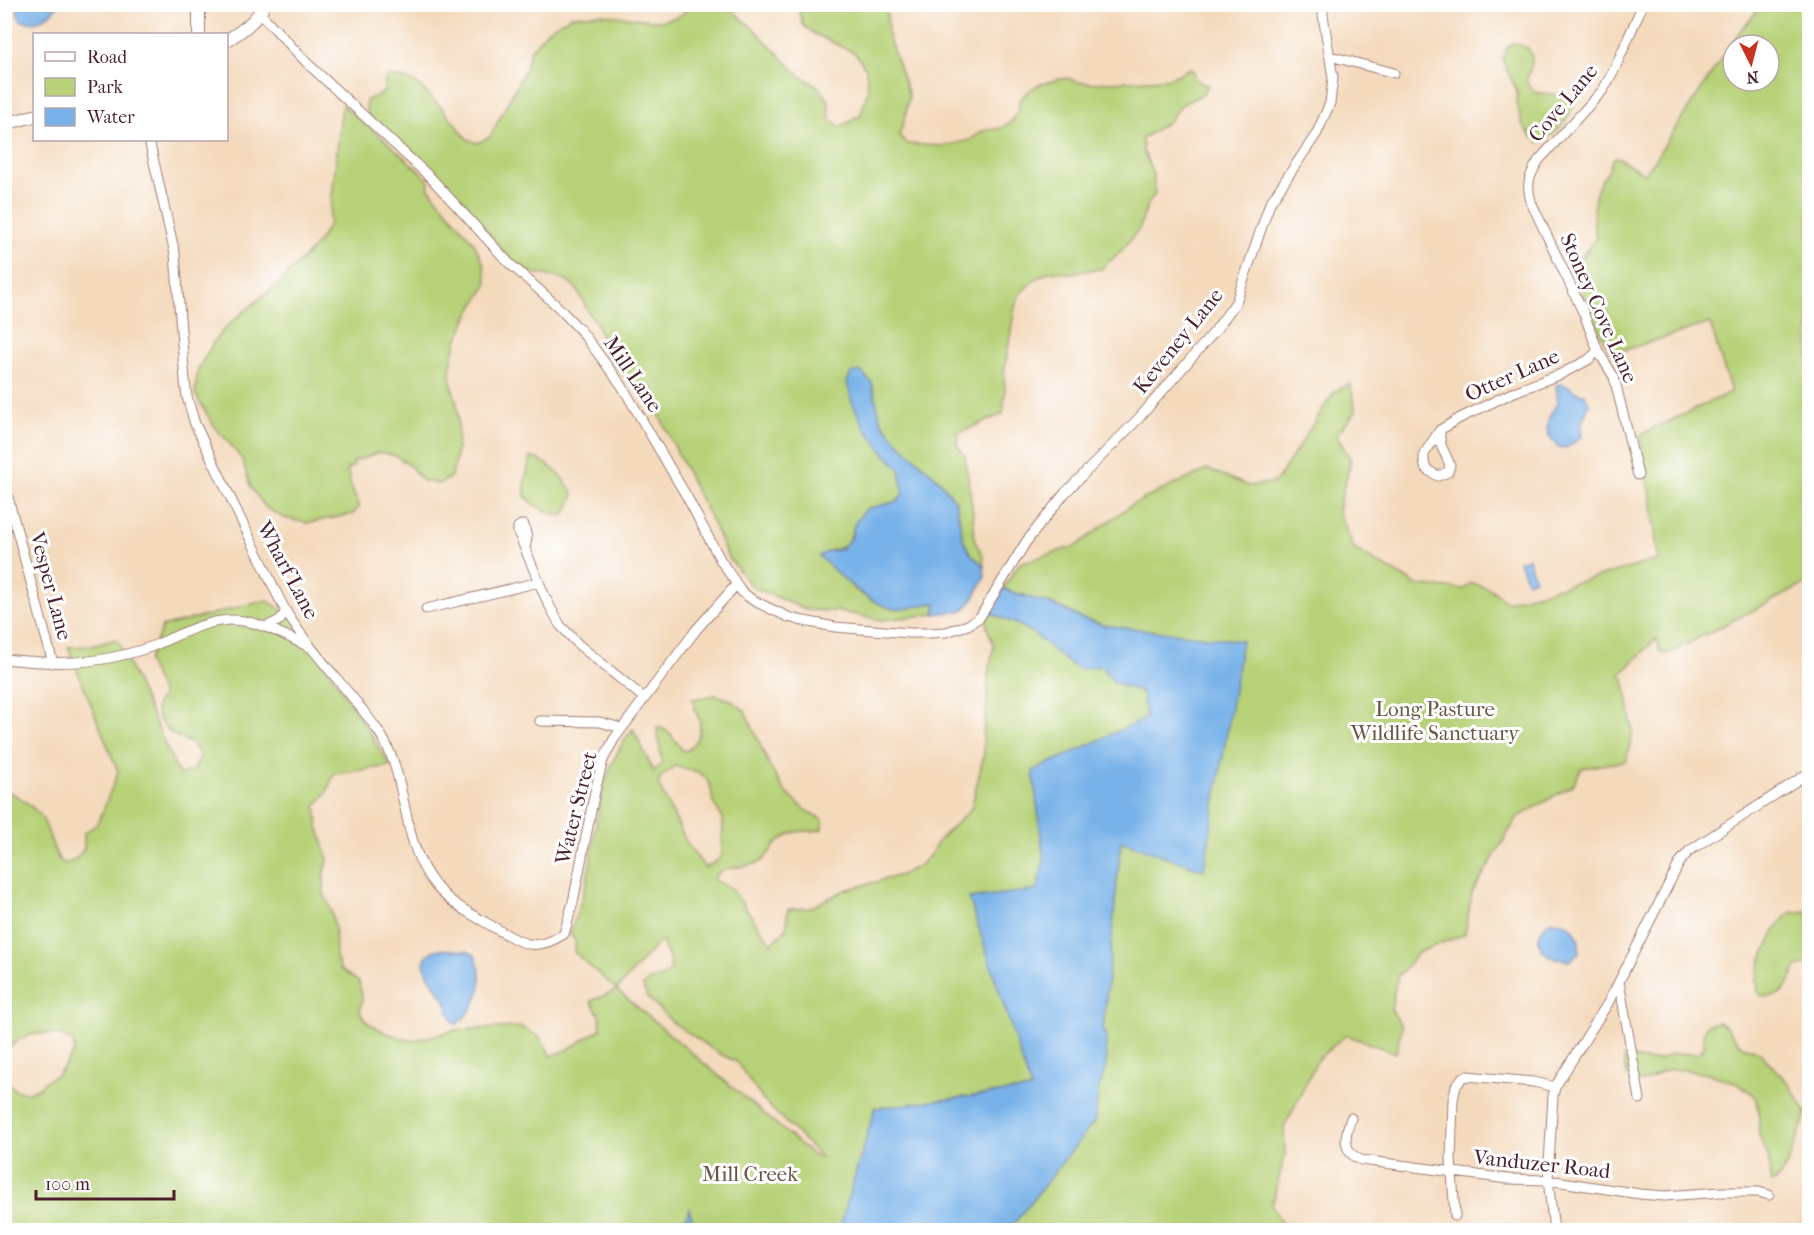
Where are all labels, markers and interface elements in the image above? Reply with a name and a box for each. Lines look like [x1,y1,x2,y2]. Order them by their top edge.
legend [33,33,228,141]
north arrow [1721,33,1781,93]
text: Road [87,47,127,68]
street label: Cove Lane [1524,59,1602,147]
text: N [1745,67,1760,88]
text: Park [87,77,124,98]
text: Water [86,107,135,128]
street label: Stoney Cove Lane [1555,230,1643,386]
street label: Keveney Lane [1128,284,1228,398]
street label: Mill Lane [599,331,667,417]
street label: Otter Lane [1461,344,1563,406]
street label: Wharf Lane [252,516,324,623]
street label: Vesper Lane [25,528,77,643]
park label: Long Pasture Wildlife Sanctuary [1350,697,1520,745]
street label: Water Street [550,749,602,868]
street label: Vanduzer Road [1471,1145,1612,1183]
park label: Mill Creek [702,1162,798,1186]
scale bar [36,1163,174,1201]
text: 100 m [45,1174,90,1195]

